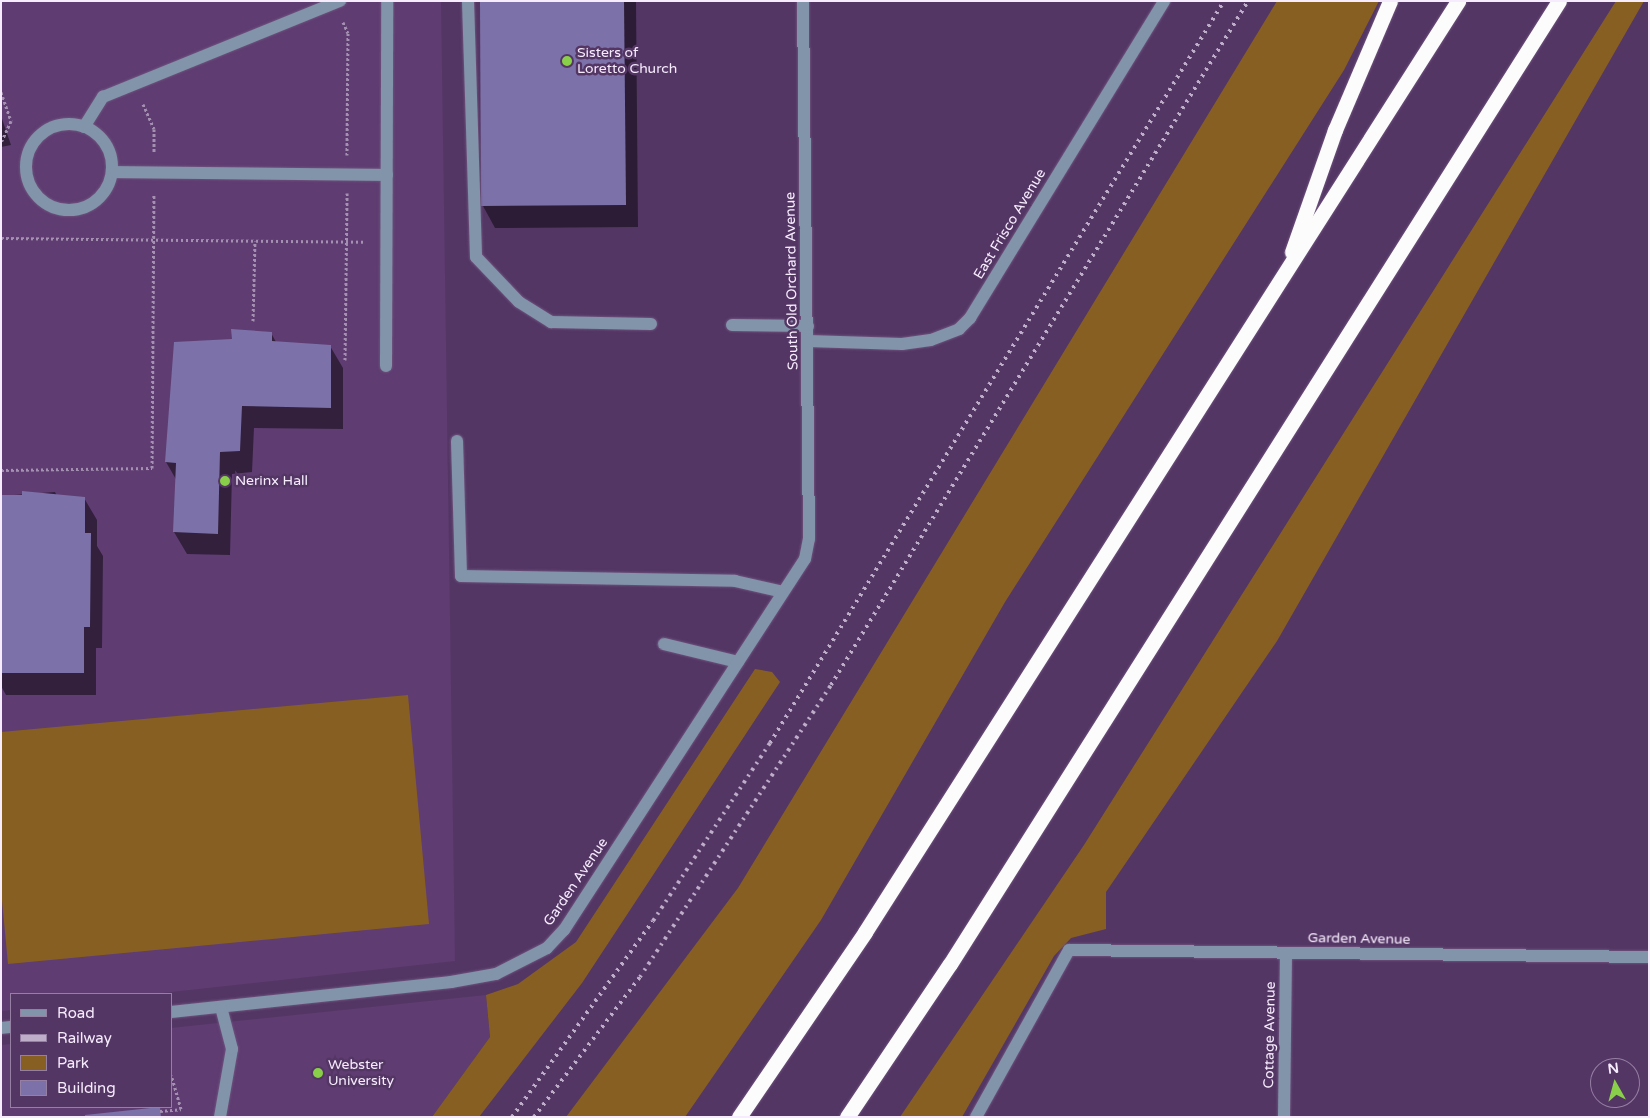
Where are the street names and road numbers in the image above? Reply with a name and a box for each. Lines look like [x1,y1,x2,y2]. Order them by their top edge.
street label: East Frisco Avenue [970,166,1050,282]
street label: South Old Orchard Avenue [782,192,802,370]
street label: Garden Avenue [540,835,612,929]
street label: Garden Avenue [1308,930,1410,948]
street label: Cottage Avenue [1261,981,1279,1089]

